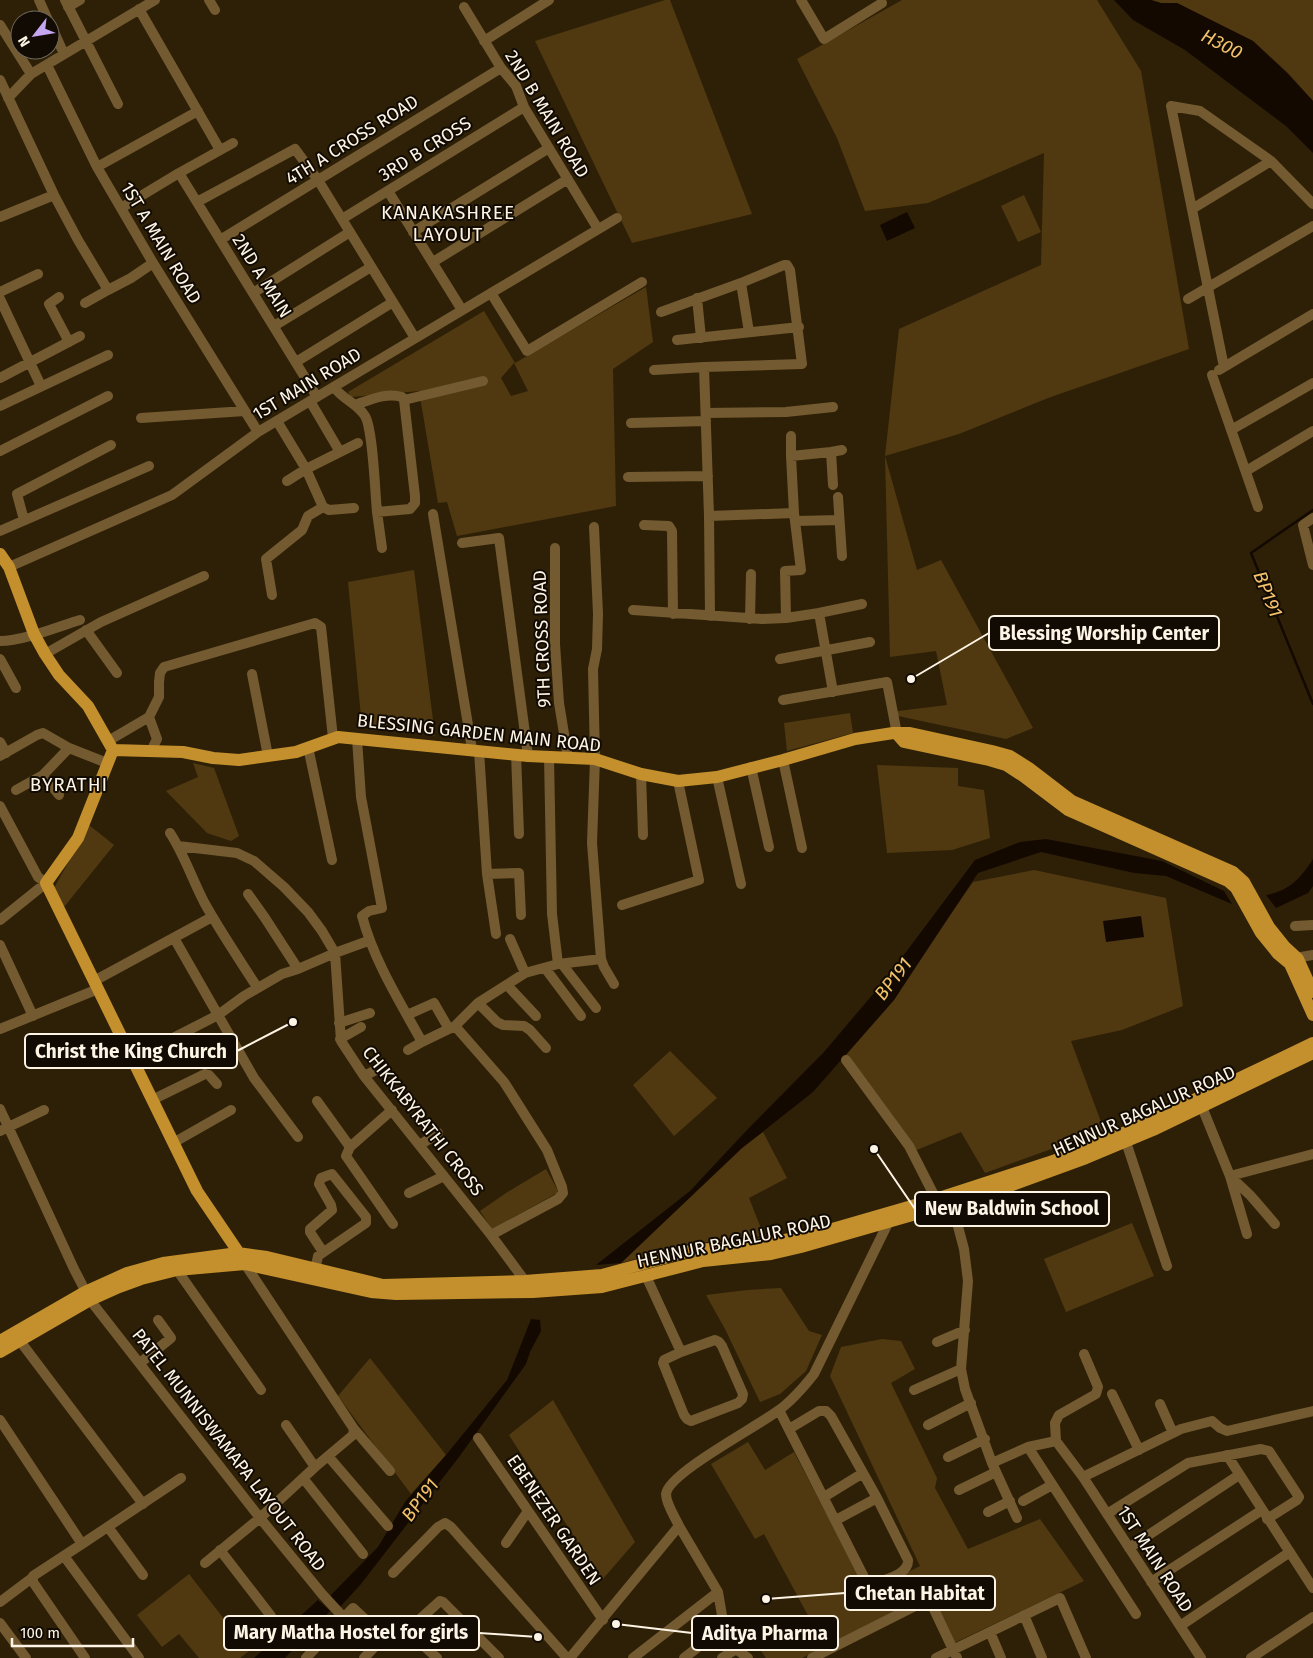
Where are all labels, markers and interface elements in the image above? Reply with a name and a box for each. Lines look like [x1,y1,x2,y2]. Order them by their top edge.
north arrow [10,10,60,60]
water label: H300 [1198,24,1246,64]
text: N [15,33,34,50]
street label: 2ND B MAIN ROAD [500,46,594,182]
street label: 4TH A CROSS ROAD [282,90,422,190]
street label: 3RD B CROSS [375,112,475,186]
street label: 1ST A MAIN ROAD [116,178,206,308]
district label: KANAKASHREE LAYOUT [381,201,515,246]
street label: 2ND A MAIN [228,230,296,322]
street label: 1ST MAIN ROAD [249,343,365,425]
water label: BP191 [1248,568,1288,620]
street label: 9TH CROSS ROAD [529,570,555,708]
callout: Blessing Worship Center [989,616,1219,650]
text: Blessing Worship Center [999,622,1209,645]
street label: BLESSING GARDEN MAIN ROAD [356,709,602,757]
district label: BYRATHI [30,773,108,796]
water label: BP191 [869,953,917,1005]
callout: Christ the King Church [25,1034,237,1068]
text: Christ the King Church [35,1040,227,1063]
street label: CHIKKABYRATHI CROSS [358,1042,488,1200]
street label: HENNUR BAGALUR ROAD [1049,1061,1239,1161]
callout: New Baldwin School [915,1192,1109,1226]
text: New Baldwin School [925,1197,1100,1220]
street label: HENNUR BAGALUR ROAD [635,1210,833,1272]
street label: PATEL MUNNISWAMAPA LAYOUT ROAD [127,1324,331,1576]
street label: EBENEZER GARDEN [502,1451,606,1589]
water label: BP191 [396,1474,444,1526]
street label: 1ST MAIN ROAD [1112,1501,1198,1617]
callout: Chetan Habitat [845,1576,995,1610]
text: Chetan Habitat [855,1582,986,1605]
scale bar [12,1616,134,1648]
callout: Mary Matha Hostel for girls [224,1616,479,1650]
callout: Aditya Pharma [692,1616,838,1650]
text: Mary Matha Hostel for girls [234,1621,468,1644]
text: Aditya Pharma [701,1622,828,1645]
text: 100 m [20,1624,60,1642]

